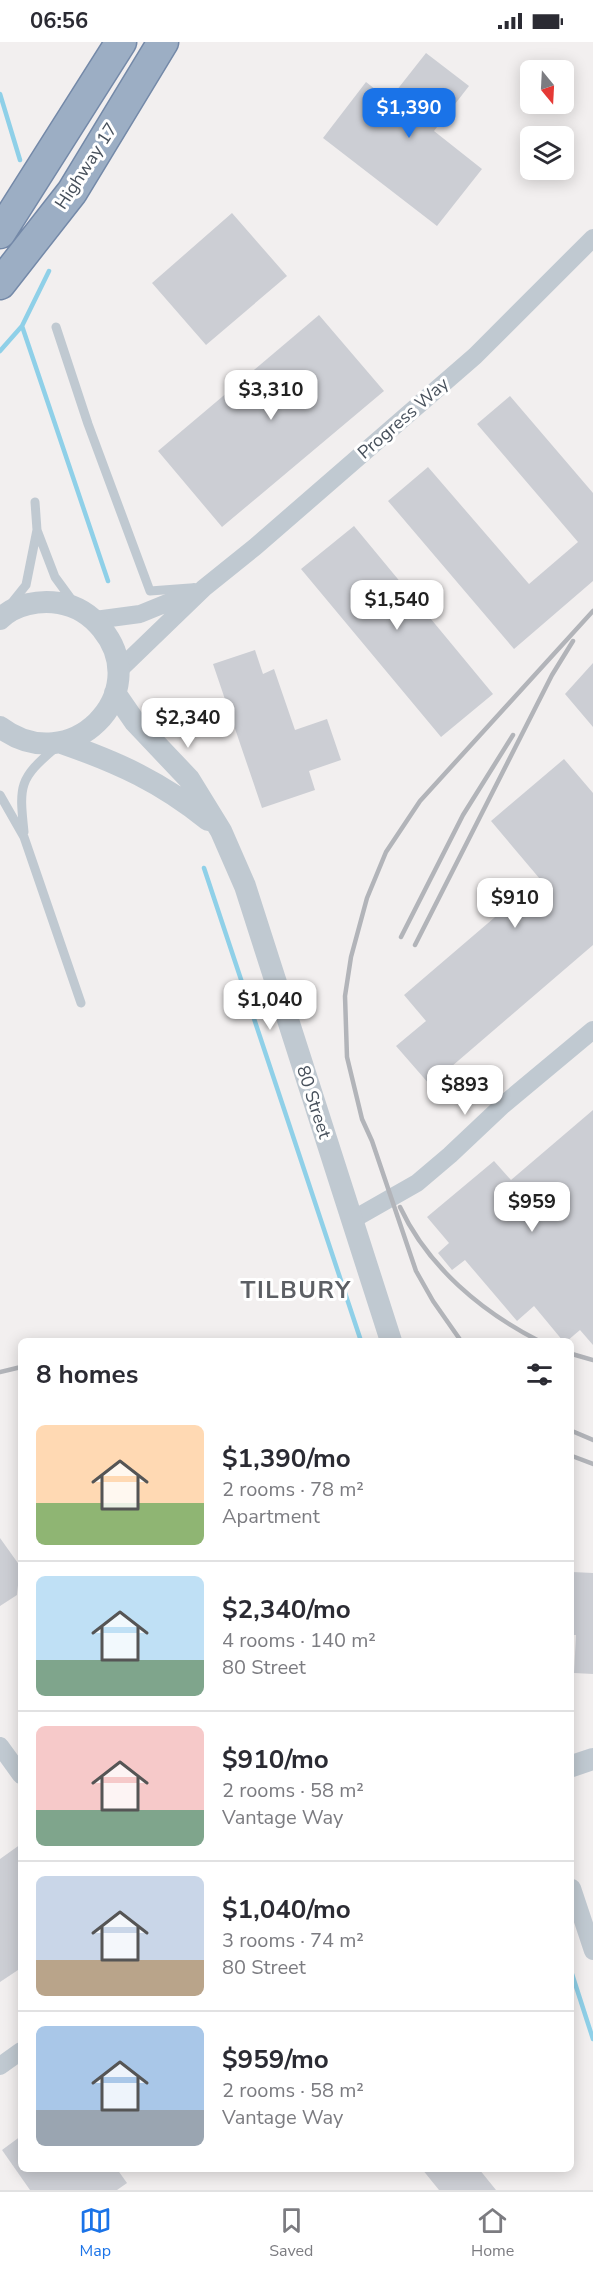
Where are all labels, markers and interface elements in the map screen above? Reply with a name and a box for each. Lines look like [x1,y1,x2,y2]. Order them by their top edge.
text: 06:56 [30,6,88,36]
north arrow [520,60,574,114]
map controls [520,60,574,180]
pin: $1,390 [360,88,458,139]
text: $1,390 [377,94,441,121]
street label: Highway 17 [49,118,123,214]
button: layers [520,126,574,180]
pin: $3,310 [222,370,320,421]
street label: Progress Way [352,371,454,464]
text: $3,310 [239,376,303,403]
pin: $1,540 [348,580,446,631]
text: $1,540 [365,586,429,613]
pin: $2,340 [139,698,237,749]
text: $2,340 [156,704,220,731]
pin: $910 [479,878,551,929]
text: $910 [491,884,539,911]
pin: $1,040 [221,980,319,1031]
text: $1,040 [238,986,302,1013]
street label: 80 Street [291,1062,337,1142]
pin: $893 [429,1065,501,1116]
text: $893 [441,1071,489,1098]
pin: $959 [496,1182,568,1233]
text: $959 [508,1188,556,1215]
district label: TILBURY [241,1274,351,1306]
text: 8 homes [36,1357,138,1392]
icon: filters [523,1358,556,1391]
text: $1,390/mo [222,1441,351,1476]
icon: home [84,1449,156,1521]
text: 2 rooms · 78 m² [222,1476,364,1503]
text: Apartment [222,1503,320,1530]
text: $2,340/mo [222,1592,351,1627]
icon: home [84,1600,156,1672]
text: 4 rooms · 140 m² [222,1627,376,1654]
text: 80 Street [222,1654,306,1681]
text: $910/mo [222,1742,329,1777]
icon: home [84,1750,156,1822]
text: 2 rooms · 58 m² [222,1777,364,1804]
text: Vantage Way [222,1804,343,1831]
text: $1,040/mo [222,1892,351,1927]
icon: home [84,1900,156,1972]
text: 3 rooms · 74 m² [222,1927,364,1954]
text: 80 Street [222,1954,306,1981]
text: $959/mo [222,2042,329,2077]
icon: home [84,2050,156,2122]
text: 2 rooms · 58 m² [222,2077,364,2104]
text: Vantage Way [222,2104,343,2131]
tab: Map [79,2204,112,2262]
tab: Saved [269,2204,313,2262]
tab: Home [471,2204,514,2262]

